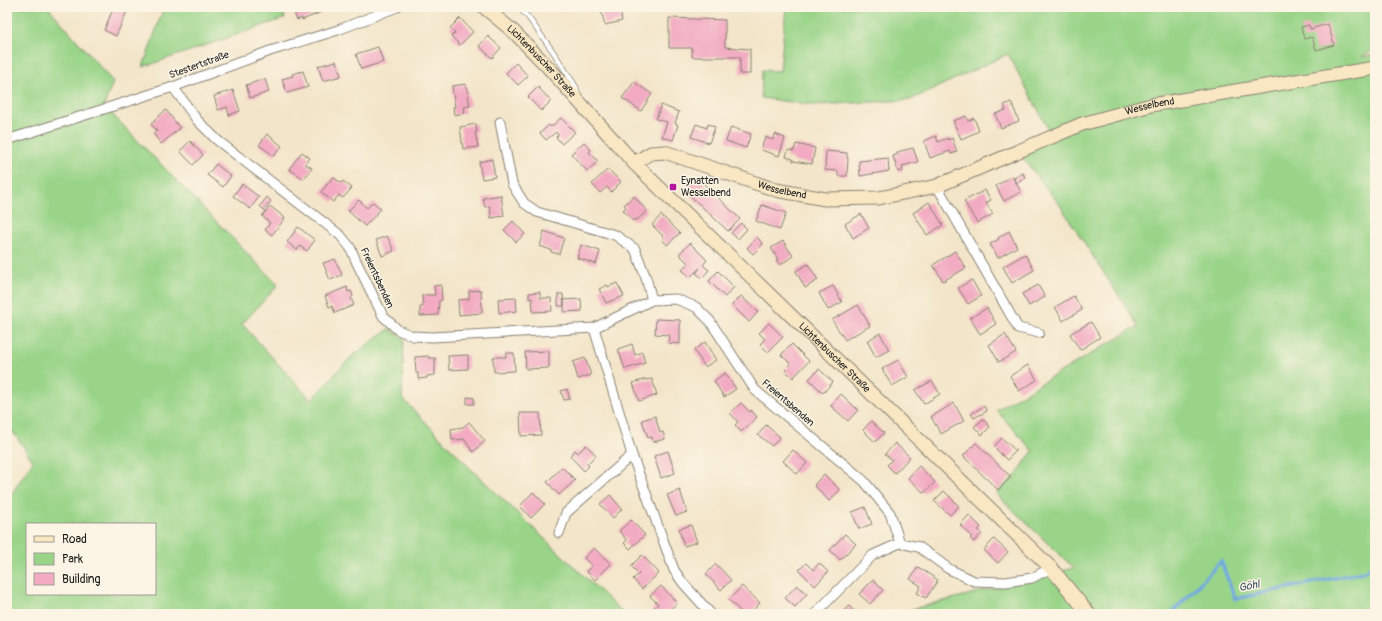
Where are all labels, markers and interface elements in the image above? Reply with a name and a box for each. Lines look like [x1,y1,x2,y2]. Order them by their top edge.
street label: Lichtenbuscher Straße [504,23,578,100]
street label: Stestertstraße [167,49,231,81]
street label: Wesselbend [1124,95,1175,118]
place label: Eynatten Wesselbend [681,175,731,199]
street label: Wesselbend [756,178,808,202]
marker: Eynatten Wesselbend [668,182,678,192]
street label: Freientsbenden [358,246,396,311]
street label: Lichtenbuscher Straße [796,320,873,395]
street label: Freientsbenden [759,377,817,429]
legend [26,523,156,595]
text: Road [62,532,87,547]
text: Park [62,552,83,567]
text: Building [62,572,101,587]
water label: Göhl [1237,577,1262,595]

